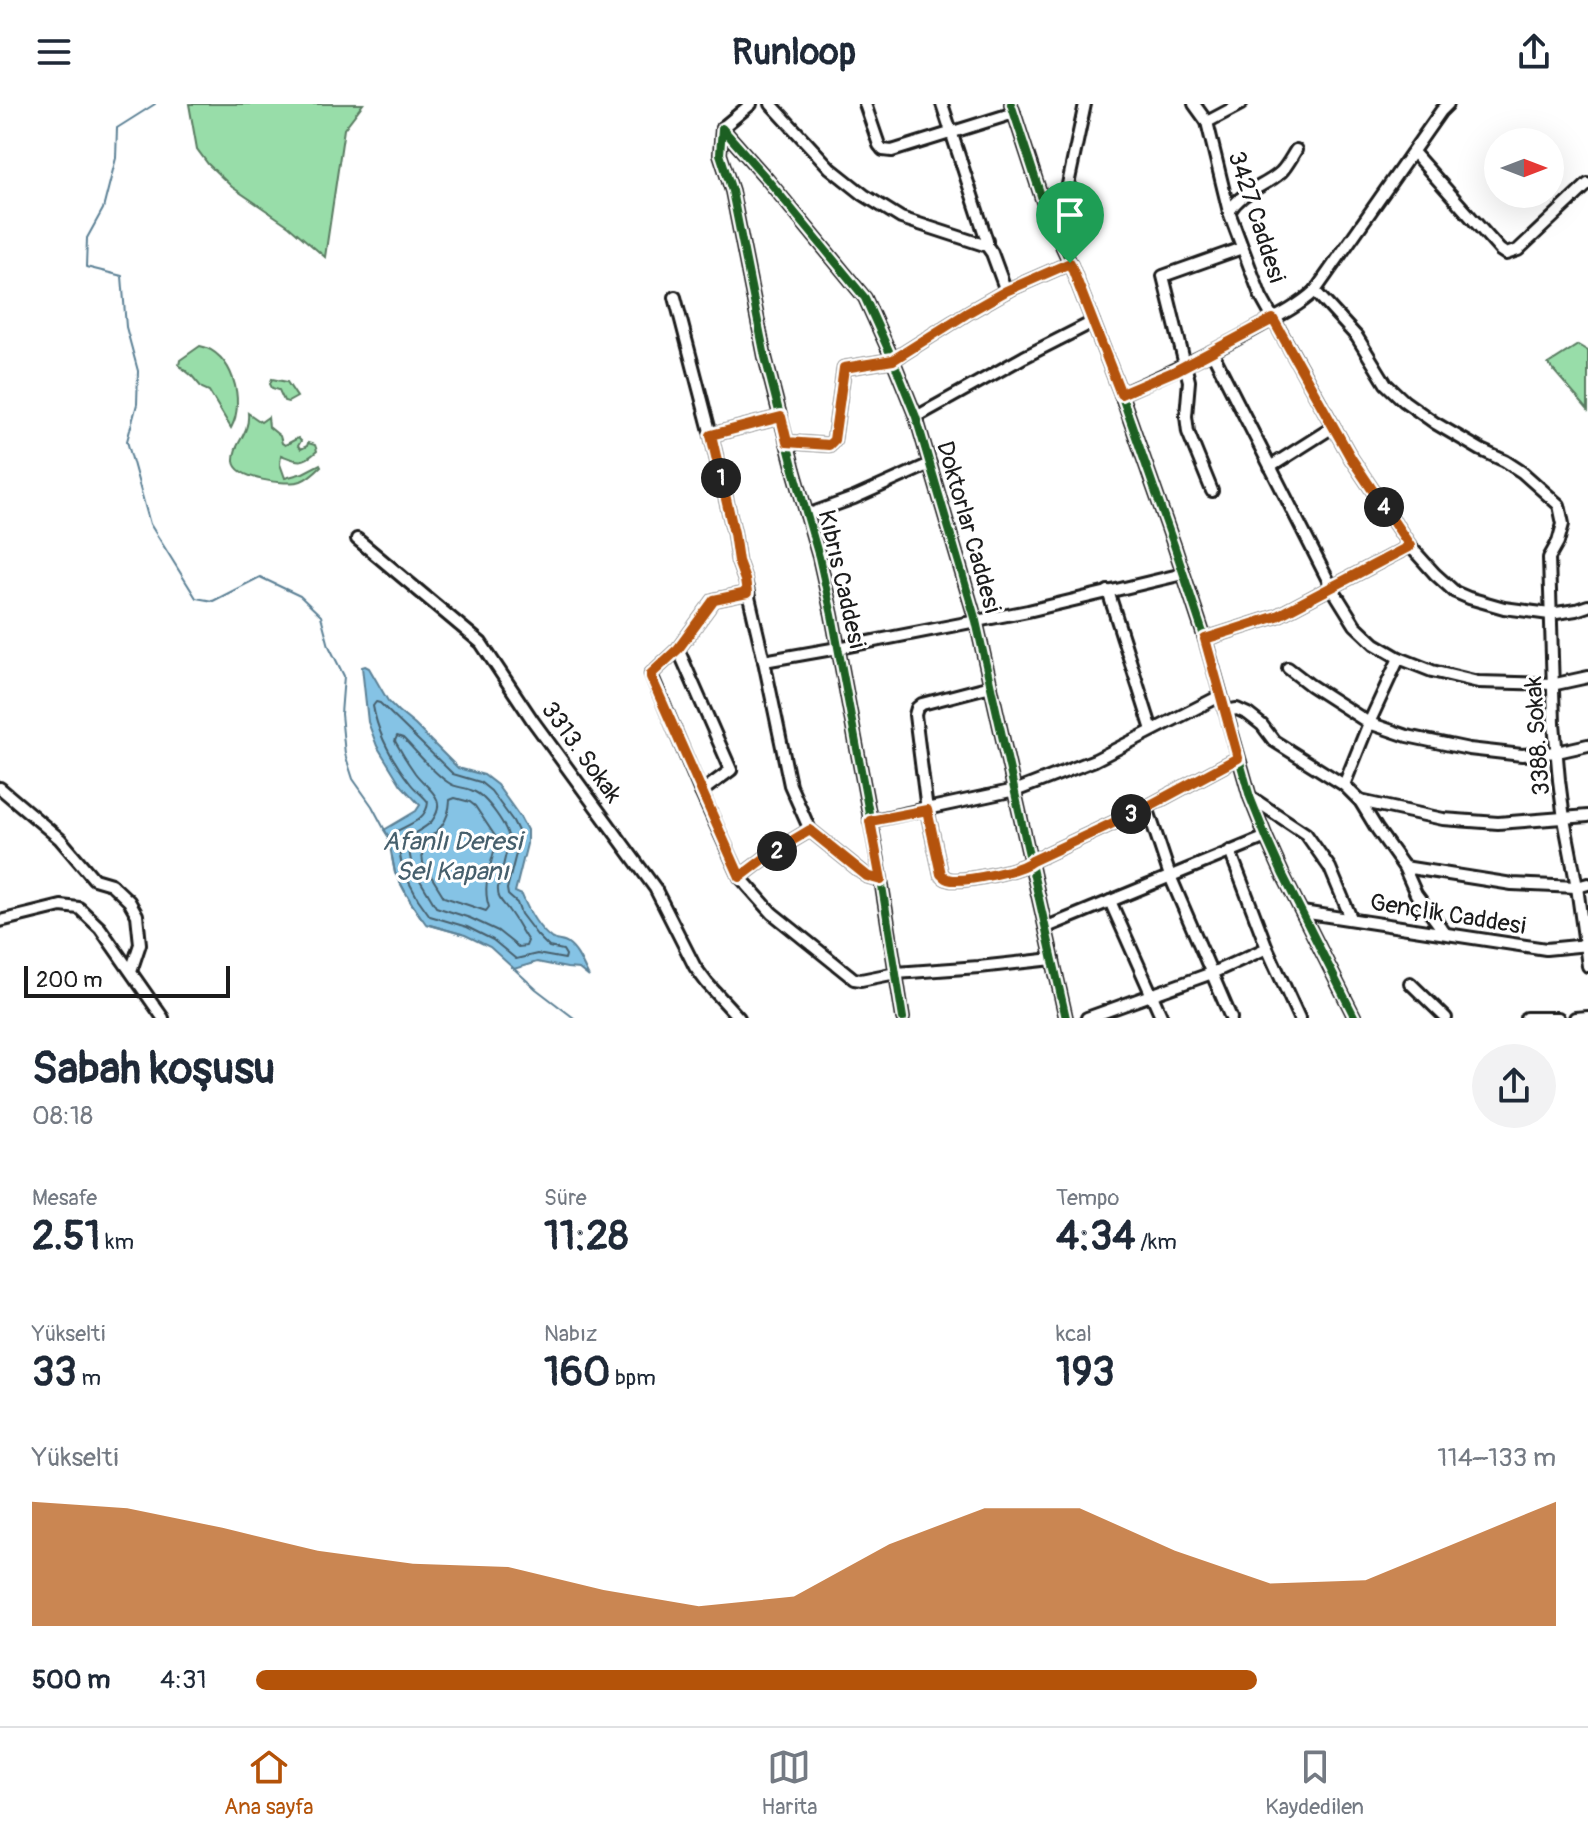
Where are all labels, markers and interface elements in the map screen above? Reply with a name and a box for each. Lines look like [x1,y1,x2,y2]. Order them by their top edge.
icon: menu [32,30,76,74]
text: Runloop [732,30,856,75]
icon: share [1512,30,1556,74]
north arrow [1484,128,1564,208]
map controls [1484,128,1564,208]
street label: 3427 Caddesi [1222,148,1291,287]
pin [1036,181,1104,263]
icon: arrive [1048,193,1092,237]
street label: Doktorlar Caddesi [930,438,1007,616]
pin: 1 [701,458,741,498]
text: 1 [717,464,725,492]
pin: 4 [1364,487,1404,527]
text: 4 [1378,493,1390,521]
street label: Kıbrıs Caddesi [811,507,872,651]
street label: 3388. Sokak [1519,675,1556,797]
street label: 3313. Sokak [535,696,628,809]
pin: 3 [1111,794,1151,834]
text: 3 [1125,800,1137,828]
water label: Afanlı Deresi Sel Kapanı [382,826,526,888]
pin: 2 [757,831,797,871]
text: 2 [771,837,783,865]
street label: Gençlik Caddesi [1368,888,1528,941]
scale bar [24,962,230,998]
text: 200 m [36,966,103,994]
text: Sabah koşusu [32,1042,275,1097]
button: share [1472,1044,1556,1128]
text: 08:18 [32,1100,93,1132]
text: Mesafe [32,1184,97,1212]
text: Süre [544,1184,586,1212]
text: Tempo [1056,1184,1119,1212]
text: 2.51 [32,1212,100,1261]
text: 11:28 [544,1212,628,1261]
text: 4:34 [1056,1212,1135,1261]
text: km [100,1228,134,1256]
text: /km [1135,1228,1177,1256]
text: Yükselti [32,1320,105,1348]
text: Nabız [544,1320,597,1348]
text: kcal [1056,1320,1092,1348]
text: 33 [32,1348,77,1397]
text: 160 [544,1348,610,1397]
text: 193 [1056,1348,1115,1397]
text: m [77,1364,101,1392]
text: bpm [610,1364,656,1392]
text: Yükselti [32,1442,118,1474]
text: 114–133 m [1437,1442,1556,1474]
text: 500 m [32,1664,110,1696]
text: 4:31 [160,1664,207,1696]
tab: Ana sayfa [224,1745,313,1821]
tab: Harita [761,1745,817,1821]
tab: Kaydedilen [1265,1745,1364,1821]

